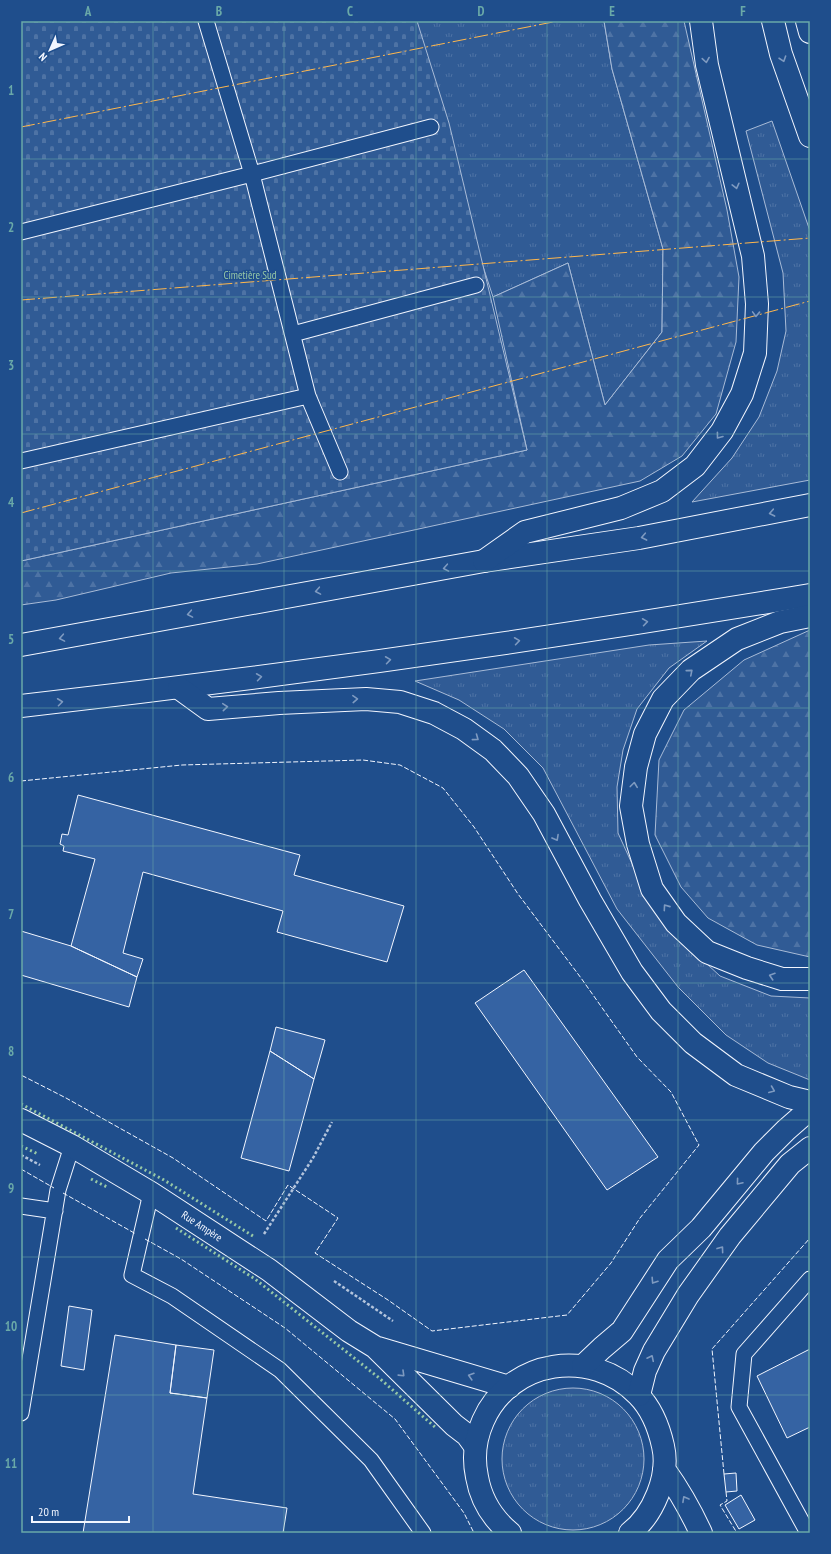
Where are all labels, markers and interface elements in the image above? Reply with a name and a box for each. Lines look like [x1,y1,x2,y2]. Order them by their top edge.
text: A [84,3,92,20]
text: B [216,3,222,20]
text: C [347,3,353,20]
text: D [478,3,485,20]
text: E [609,3,615,20]
text: F [740,3,746,20]
north arrow [30,30,70,70]
text: N [36,50,50,64]
one-way arrow [778,55,787,62]
one-way arrow [701,56,710,63]
text: 1 [8,82,14,99]
one-way arrow [732,183,740,189]
text: 2 [8,219,14,236]
park label: Cimetière Sud [223,268,277,282]
one-way arrow [752,311,760,317]
text: 3 [8,357,14,374]
one-way arrow [716,431,723,438]
text: 4 [8,494,15,511]
one-way arrow [769,508,775,516]
one-way arrow [641,533,647,541]
one-way arrow [443,563,449,572]
one-way arrow [315,586,321,595]
one-way arrow [187,610,193,618]
one-way arrow [642,618,649,627]
text: 5 [8,631,14,648]
one-way arrow [59,633,65,641]
one-way arrow [514,637,520,646]
one-way arrow [385,655,391,664]
one-way arrow [686,670,693,677]
one-way arrow [256,673,262,682]
one-way arrow [352,695,358,704]
one-way arrow [57,697,63,706]
one-way arrow [222,703,228,712]
one-way arrow [472,733,479,740]
text: 6 [8,769,14,786]
one-way arrow [629,782,638,788]
one-way arrow [552,834,559,841]
one-way arrow [664,905,671,912]
text: 7 [8,906,14,923]
one-way arrow [768,972,775,981]
text: 8 [8,1043,14,1060]
one-way arrow [768,1085,775,1093]
one-way arrow [736,1178,743,1185]
text: 9 [8,1180,14,1197]
street label: Rue Ampère [179,1208,225,1245]
one-way arrow [716,1246,724,1253]
one-way arrow [652,1277,659,1284]
text: 10 [5,1318,17,1335]
one-way arrow [646,1355,654,1363]
one-way arrow [397,1369,405,1377]
one-way arrow [468,1373,475,1381]
text: 11 [5,1455,17,1472]
one-way arrow [682,1496,689,1504]
scale bar [32,1498,129,1524]
text: 20 m [38,1504,59,1519]

